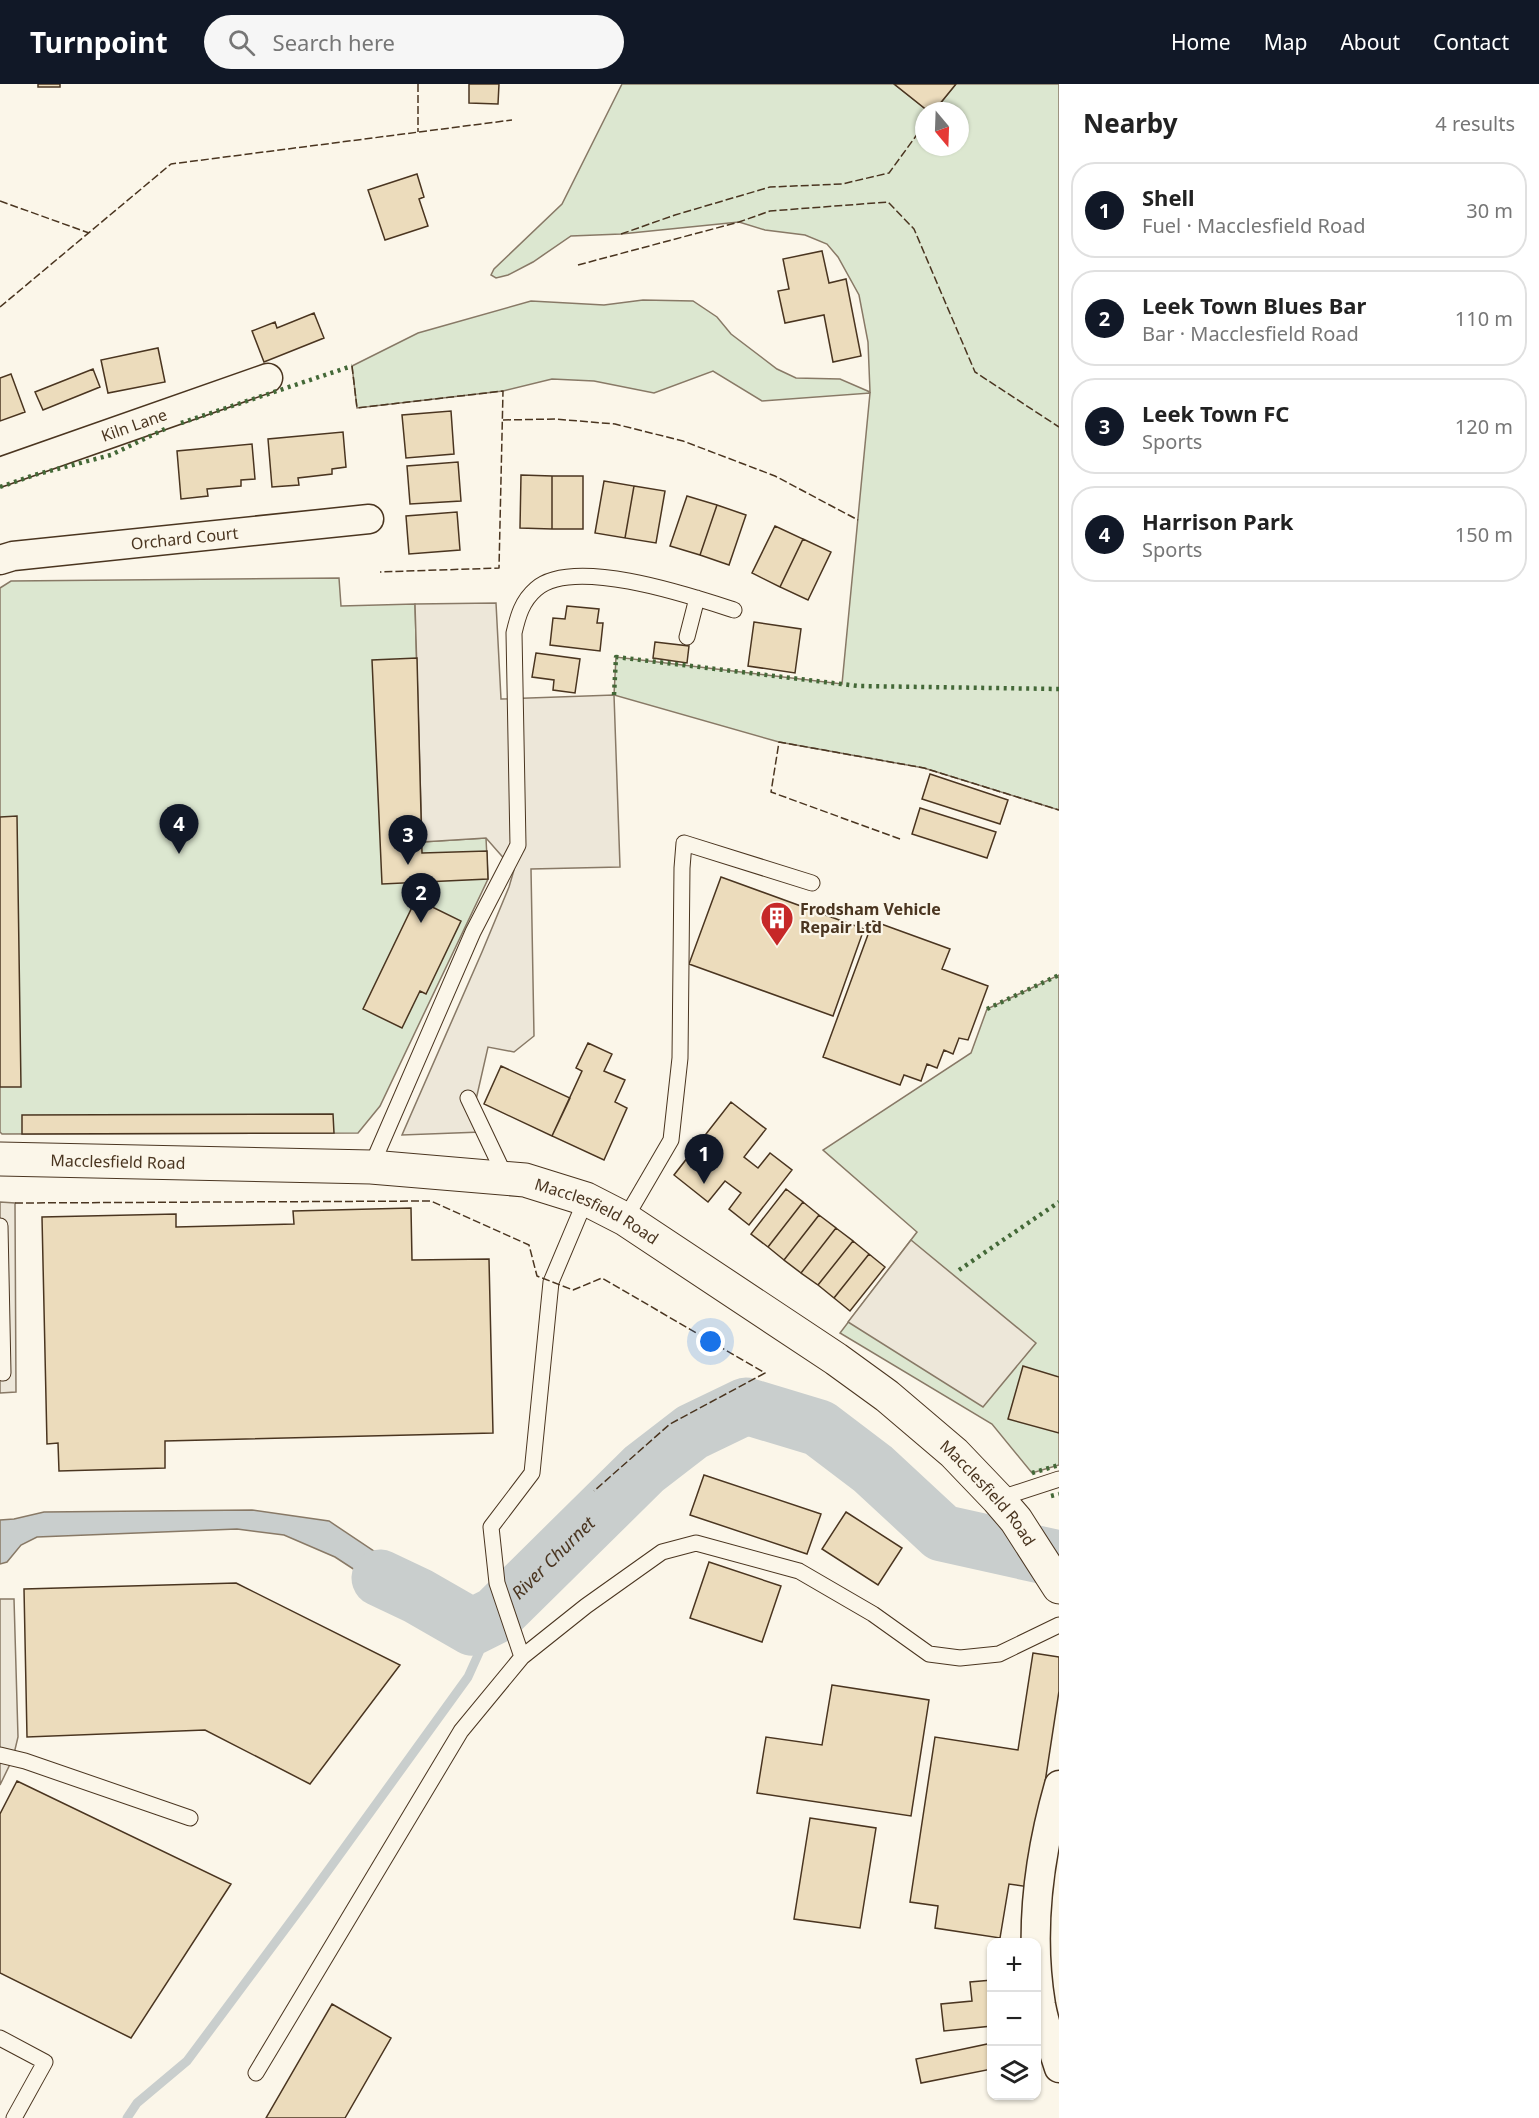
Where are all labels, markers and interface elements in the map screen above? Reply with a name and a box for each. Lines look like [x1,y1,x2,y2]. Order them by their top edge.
search box [204,15,624,69]
text: Turnpoint [30,23,168,61]
icon: search [225,26,258,59]
text: Search here [273,27,395,57]
text: Home [1171,28,1231,56]
text: Map [1264,28,1307,56]
text: About [1340,28,1400,56]
text: Contact [1433,28,1509,56]
north arrow [915,102,969,156]
text: Nearby [1083,105,1178,141]
text: 4 results [1435,110,1515,137]
text: Shell [1142,182,1195,212]
text: 1 [1099,197,1110,224]
text: 30 m [1466,197,1513,224]
text: Fuel · Macclesfield Road [1142,212,1366,239]
text: Leek Town Blues Bar [1142,290,1366,320]
text: 2 [1099,305,1110,332]
text: 110 m [1455,305,1513,332]
text: Bar · Macclesfield Road [1142,320,1359,347]
text: Leek Town FC [1142,398,1289,428]
street label: Kiln Lane [98,403,170,447]
text: 3 [1099,413,1110,440]
text: 120 m [1455,413,1513,440]
text: Sports [1142,428,1202,455]
text: Harrison Park [1142,506,1293,536]
text: 4 [1099,521,1110,548]
text: 150 m [1455,521,1513,548]
street label: Orchard Court [130,522,239,555]
text: Sports [1142,536,1202,563]
pin: 4 [160,804,198,854]
pin: 3 [388,816,428,865]
pin: 2 [402,874,440,923]
place label: Frodsham Vehicle Repair Ltd [800,898,941,938]
building icon: Frodsham Vehicle Repair Ltd [759,900,795,947]
pin: 1 [684,1134,724,1184]
street label: Macclesfield Road [50,1149,186,1174]
street label: Macclesfield Road [532,1173,663,1249]
your location [696,1327,725,1356]
street label: Macclesfield Road [935,1435,1041,1550]
water label: River Churnet [506,1510,601,1604]
map controls [987,1938,1041,2100]
button: + [987,1938,1041,1992]
button: − [987,1992,1041,2046]
button: layers [987,2046,1041,2100]

